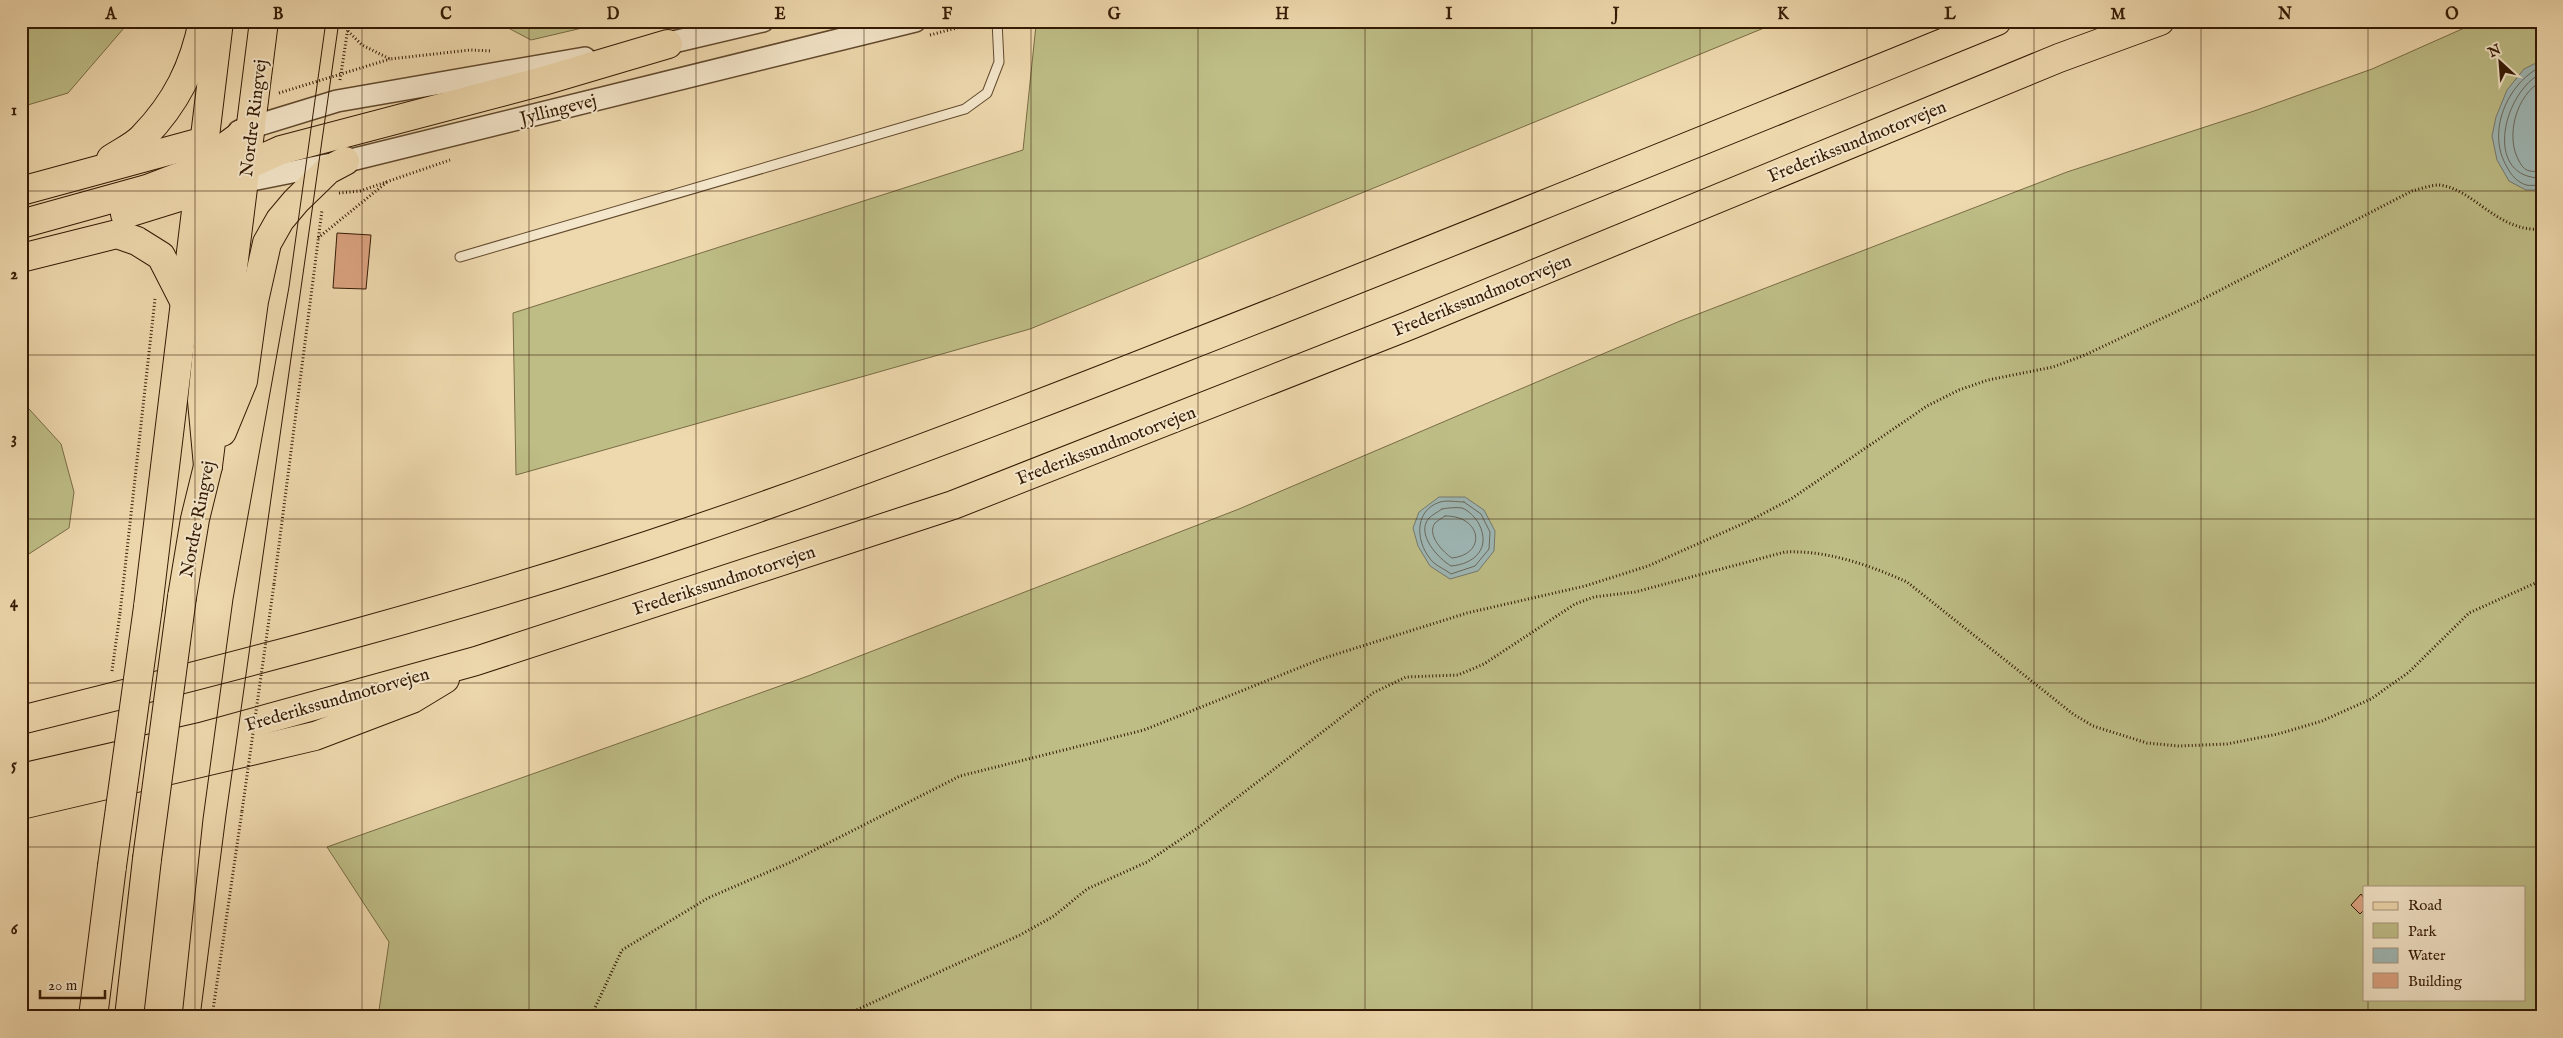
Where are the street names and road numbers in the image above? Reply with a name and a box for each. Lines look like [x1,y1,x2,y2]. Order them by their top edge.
street label: Nordre Ringvej [236,58,273,178]
street label: Jyllingevej [516,90,599,132]
street label: Frederikssundmotorvejen [1765,96,1950,189]
street label: Frederikssundmotorvejen [1390,250,1575,343]
street label: Frederikssundmotorvejen [1014,401,1200,491]
street label: Nordre Ringvej [176,459,221,580]
street label: Frederikssundmotorvejen [630,541,819,622]
street label: Frederikssundmotorvejen [243,663,432,738]

